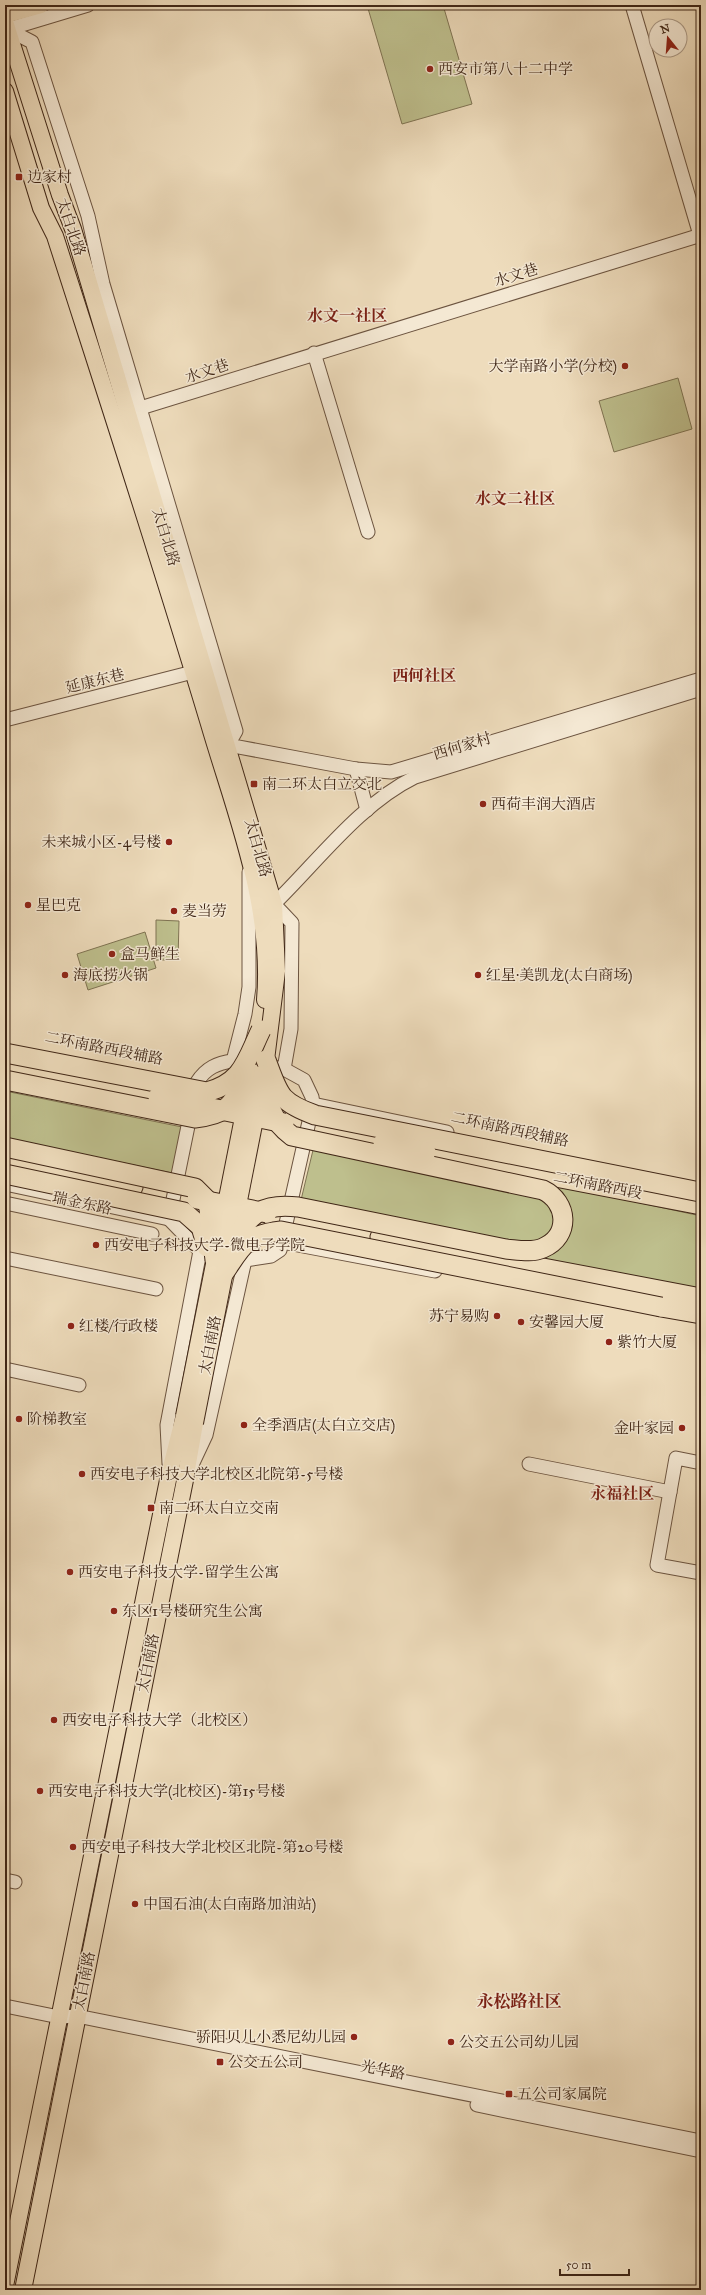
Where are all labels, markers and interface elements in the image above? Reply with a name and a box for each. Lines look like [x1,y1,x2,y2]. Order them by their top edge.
north arrow [648,18,688,58]
text: N [659,21,672,36]
place label: 西安市第八十二中学 [438,60,573,78]
marker: 西安市第八十二中学 [425,64,435,74]
place label: 边家村 [27,168,72,186]
marker: 边家村 [14,172,24,182]
street label: 太白北路 [53,196,89,258]
street label: 水文巷 [492,260,540,290]
district label: 水文一社区 [307,306,387,325]
street label: 水文巷 [183,355,231,387]
place label: 大学南路小学(分校) [489,357,617,376]
marker: 大学南路小学(分校) [620,361,630,371]
district label: 水文二社区 [475,489,555,508]
street label: 太白北路 [149,506,183,568]
street label: 延康东巷 [64,665,126,697]
district label: 西何社区 [392,666,456,685]
street label: 西何家村 [431,729,493,763]
place label: 南二环太白立交北 [262,775,382,793]
marker: 南二环太白立交北 [249,779,259,789]
place label: 西荷丰润大酒店 [491,795,596,813]
marker: 西荷丰润大酒店 [478,799,488,809]
street label: 太白北路 [241,817,275,879]
place label: 未来城小区-4号楼 [41,833,161,851]
marker: 未来城小区-4号楼 [164,837,174,847]
place label: 星巴克 [36,896,81,914]
marker: 星巴克 [23,900,33,910]
place label: 麦当劳 [182,902,227,920]
marker: 麦当劳 [169,906,179,916]
place label: 盒马鲜生 [120,945,180,963]
marker: 盒马鲜生 [107,949,117,959]
place label: 海底捞火锅 [73,966,148,984]
place label: 红星·美凯龙(太白商场) [486,966,633,985]
marker: 海底捞火锅 [60,970,70,980]
marker: 红星·美凯龙(太白商场) [473,970,483,980]
street label: 二环南路西段辅路 [43,1028,165,1068]
street label: 二环南路西段辅路 [449,1108,571,1150]
street label: 二环南路西段 [552,1168,644,1202]
street label: 瑞金东路 [51,1188,113,1218]
place label: 西安电子科技大学-微电子学院 [104,1236,305,1254]
marker: 西安电子科技大学-微电子学院 [91,1240,101,1250]
place label: 苏宁易购 [429,1307,489,1325]
marker: 苏宁易购 [492,1311,502,1321]
place label: 安馨园大厦 [529,1313,604,1331]
street label: 太白南路 [195,1314,225,1376]
place label: 红楼/行政楼 [79,1317,158,1335]
marker: 安馨园大厦 [516,1317,526,1327]
marker: 红楼/行政楼 [66,1321,76,1331]
place label: 紫竹大厦 [617,1333,677,1351]
marker: 紫竹大厦 [604,1337,614,1347]
place label: 阶梯教室 [27,1410,87,1428]
marker: 阶梯教室 [14,1414,24,1424]
place label: 全季酒店(太白立交店) [252,1416,395,1435]
place label: 金叶家园 [614,1419,674,1437]
marker: 全季酒店(太白立交店) [239,1420,249,1430]
marker: 金叶家园 [677,1423,687,1433]
place label: 西安电子科技大学北校区北院第-5号楼 [90,1465,343,1483]
marker: 西安电子科技大学北校区北院第-5号楼 [77,1469,87,1479]
district label: 永福社区 [590,1484,654,1503]
place label: 南二环太白立交南 [159,1499,279,1517]
marker: 南二环太白立交南 [146,1503,156,1513]
place label: 西安电子科技大学-留学生公寓 [78,1563,279,1581]
marker: 西安电子科技大学-留学生公寓 [65,1567,75,1577]
place label: 东区1号楼研究生公寓 [122,1602,263,1620]
marker: 东区1号楼研究生公寓 [109,1606,119,1616]
street label: 太白南路 [133,1632,163,1694]
place label: 西安电子科技大学（北校区） [62,1711,257,1729]
marker: 西安电子科技大学（北校区） [49,1715,59,1725]
place label: 西安电子科技大学(北校区)-第15号楼 [48,1782,285,1801]
marker: 西安电子科技大学(北校区)-第15号楼 [35,1786,45,1796]
place label: 西安电子科技大学北校区北院-第20号楼 [81,1838,343,1856]
marker: 西安电子科技大学北校区北院-第20号楼 [68,1842,78,1852]
place label: 中国石油(太白南路加油站) [143,1895,316,1914]
marker: 中国石油(太白南路加油站) [130,1899,140,1909]
street label: 太白南路 [69,1950,99,2012]
district label: 永松路社区 [477,1991,562,2012]
place label: 骄阳贝儿小悉尼幼儿园 [196,2028,346,2046]
marker: 骄阳贝儿小悉尼幼儿园 [349,2032,359,2042]
place label: 公交五公司幼儿园 [459,2033,579,2051]
marker: 公交五公司幼儿园 [446,2037,456,2047]
place label: 公交五公司 [228,2053,303,2071]
marker: 公交五公司 [215,2057,225,2067]
street label: 光华路 [359,2057,407,2083]
place label: 五公司家属院 [517,2085,607,2103]
marker: 五公司家属院 [504,2089,514,2099]
scale bar [560,2251,629,2277]
text: 50 m [566,2258,591,2272]

